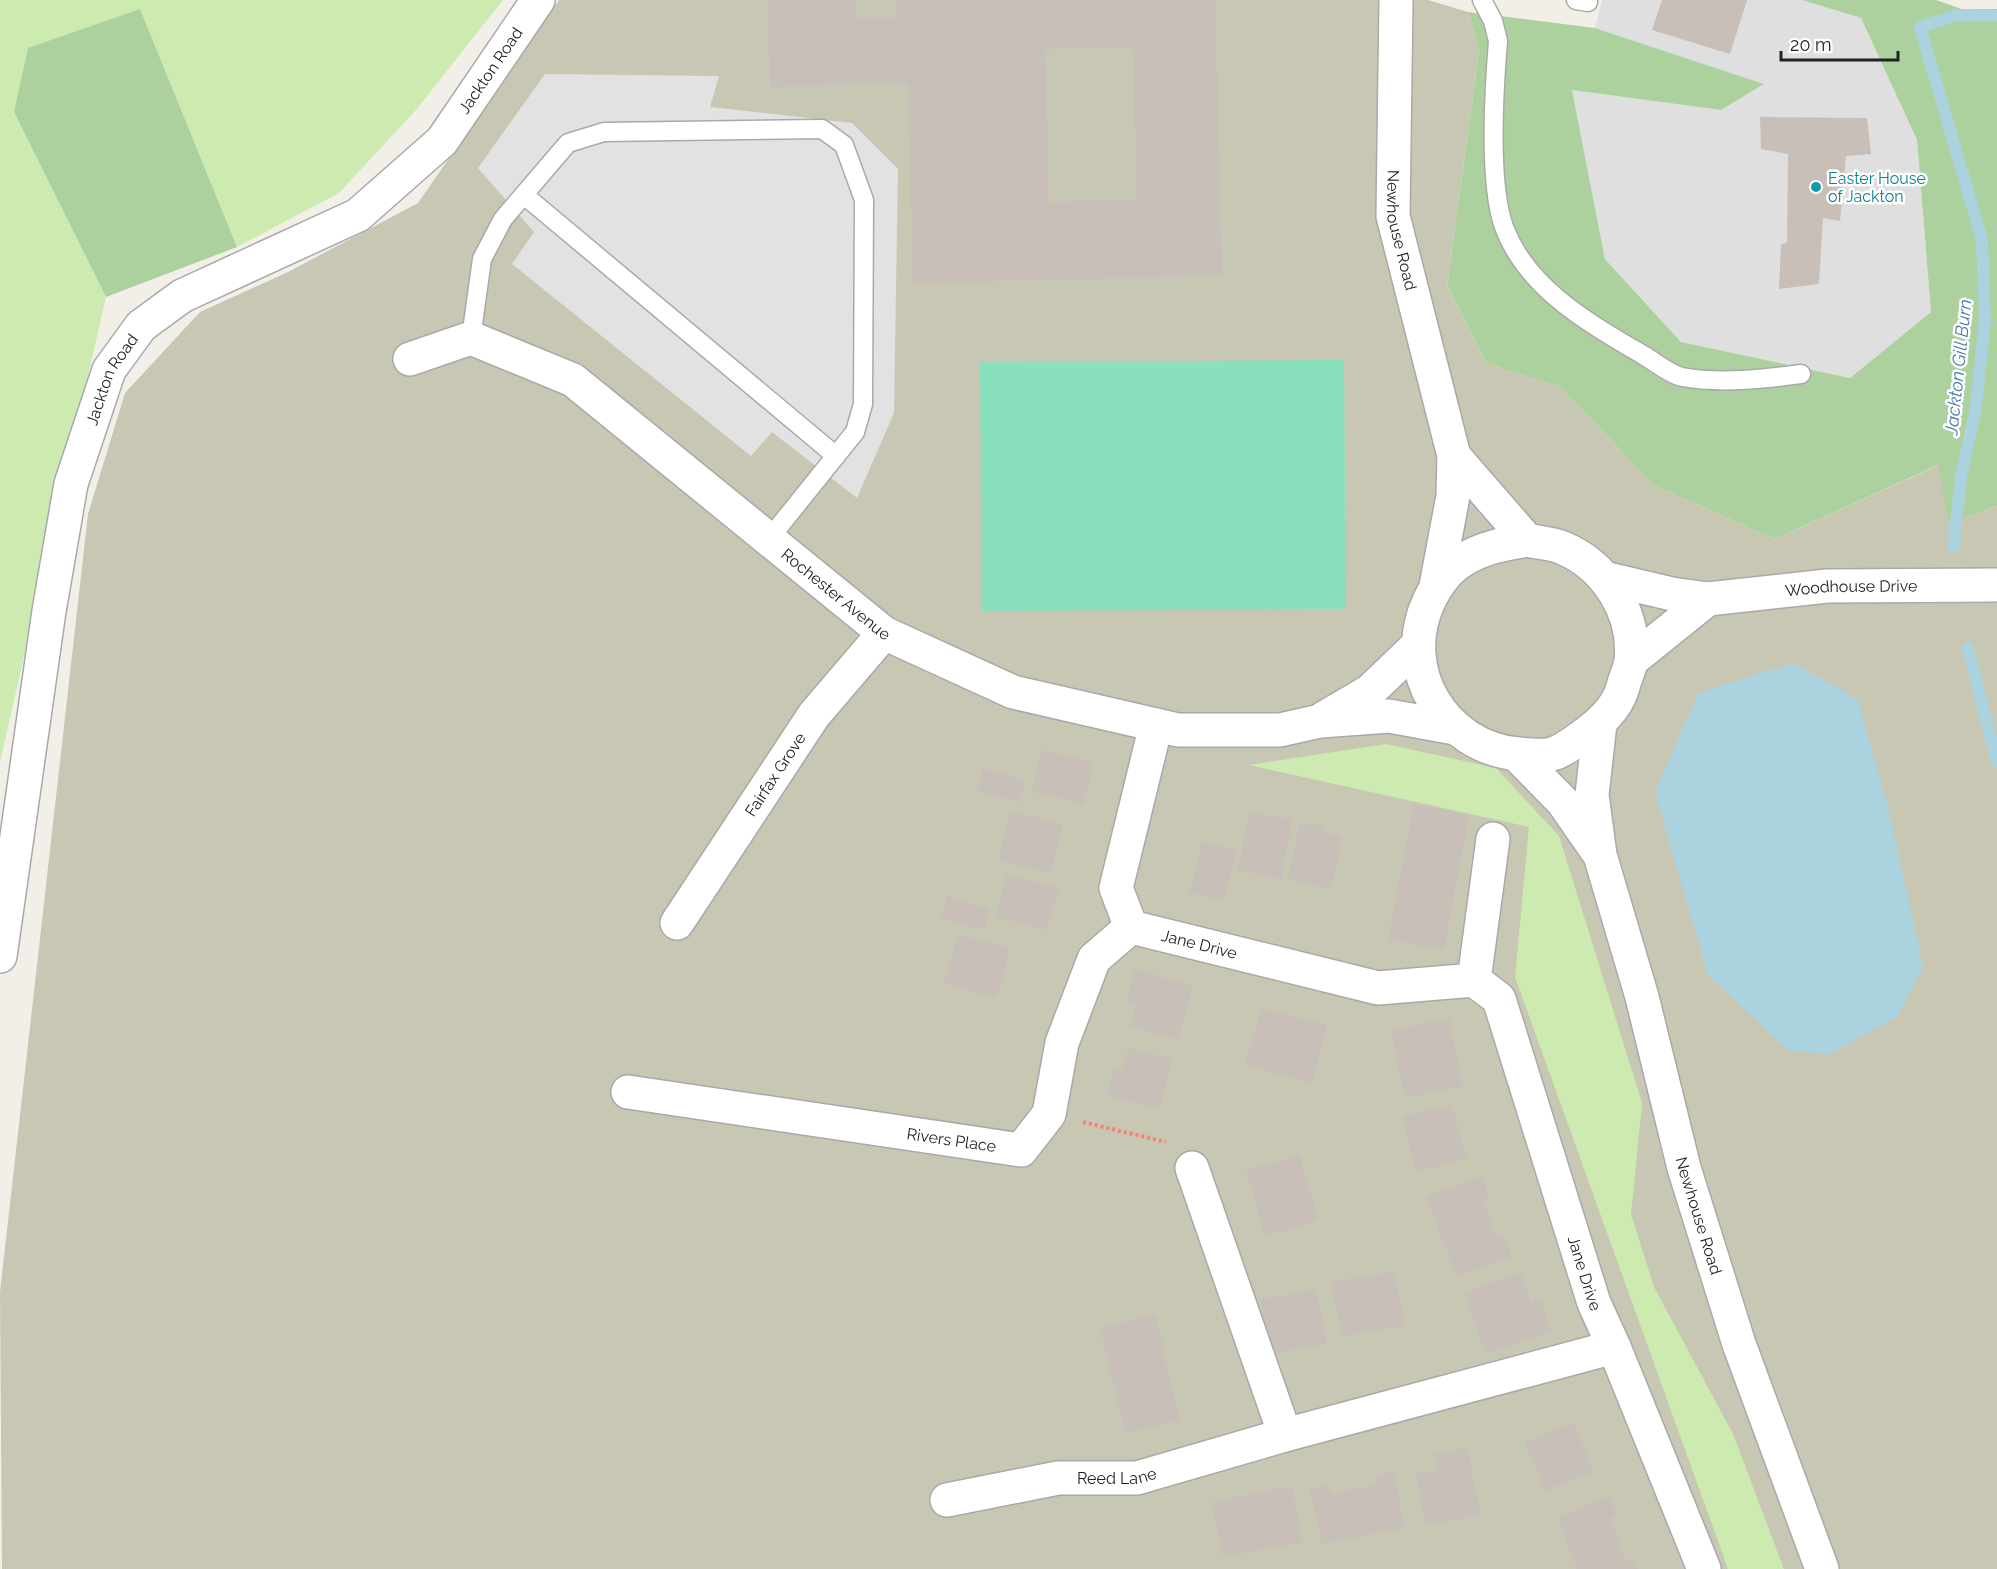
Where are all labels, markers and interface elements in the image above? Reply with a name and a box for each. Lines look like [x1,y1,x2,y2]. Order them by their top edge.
street label: Jackton Road [454,23,526,117]
scale bar [1781,24,1898,62]
text: 20 m [1790,34,1832,55]
place label: Easter House of Jackton [1828,169,1926,206]
street label: Newhouse Road [1383,170,1421,292]
marker: Easter House of Jackton [1809,180,1823,194]
water label: Jackton Gill Burn [1940,298,1976,437]
street label: Jackton Road [82,330,142,428]
street label: Rochester Avenue [778,544,893,644]
street label: Woodhouse Drive [1784,576,1917,600]
street label: Fairfax Grove [741,729,809,820]
street label: Jane Drive [1159,925,1239,962]
street label: Rivers Place [906,1124,997,1156]
street label: Newhouse Road [1672,1155,1726,1277]
street label: Jane Drive [1564,1233,1606,1314]
street label: Reed Lane [1077,1463,1159,1488]

